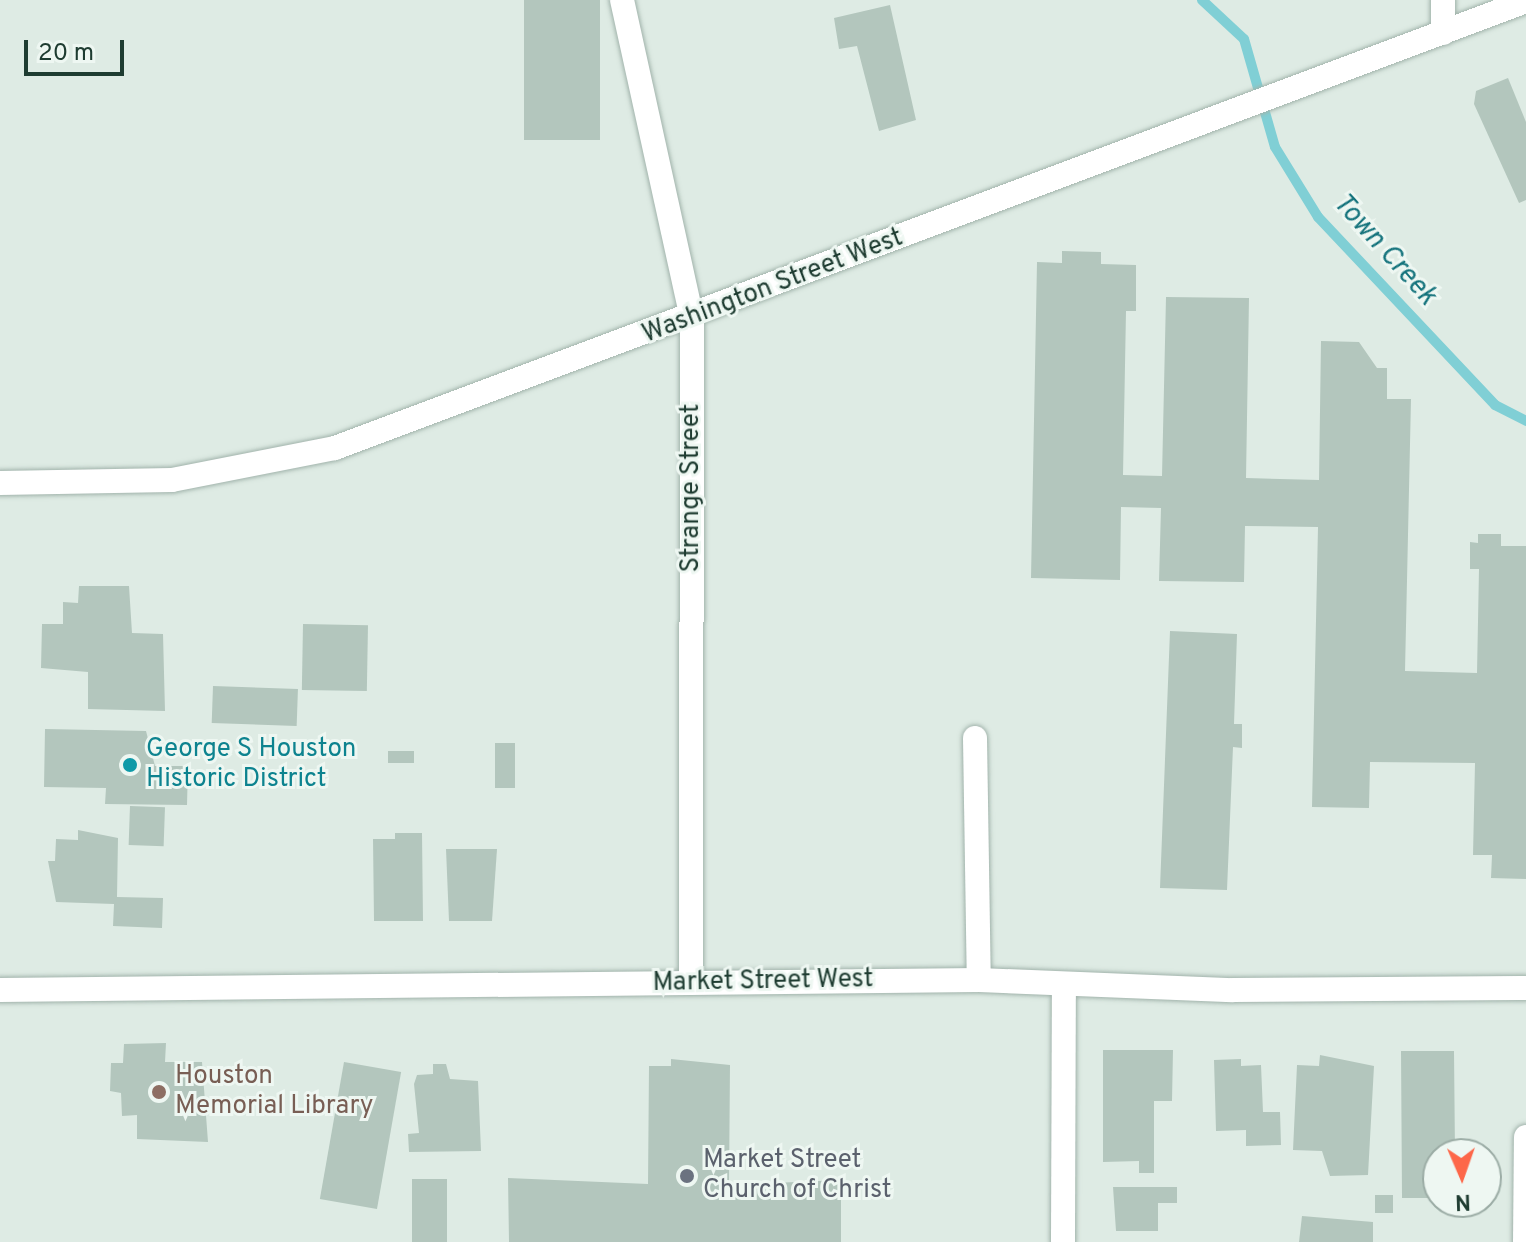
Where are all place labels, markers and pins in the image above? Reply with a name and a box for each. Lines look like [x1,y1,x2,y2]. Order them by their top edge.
place label: George S Houston Historic District [146,734,356,796]
marker: George S Houston Historic District [121,756,139,774]
place label: Houston Memorial Library [175,1061,374,1122]
marker: Houston Memorial Library [150,1083,168,1101]
place label: Market Street Church of Christ [703,1145,892,1206]
marker: Market Street Church of Christ [678,1167,696,1185]

